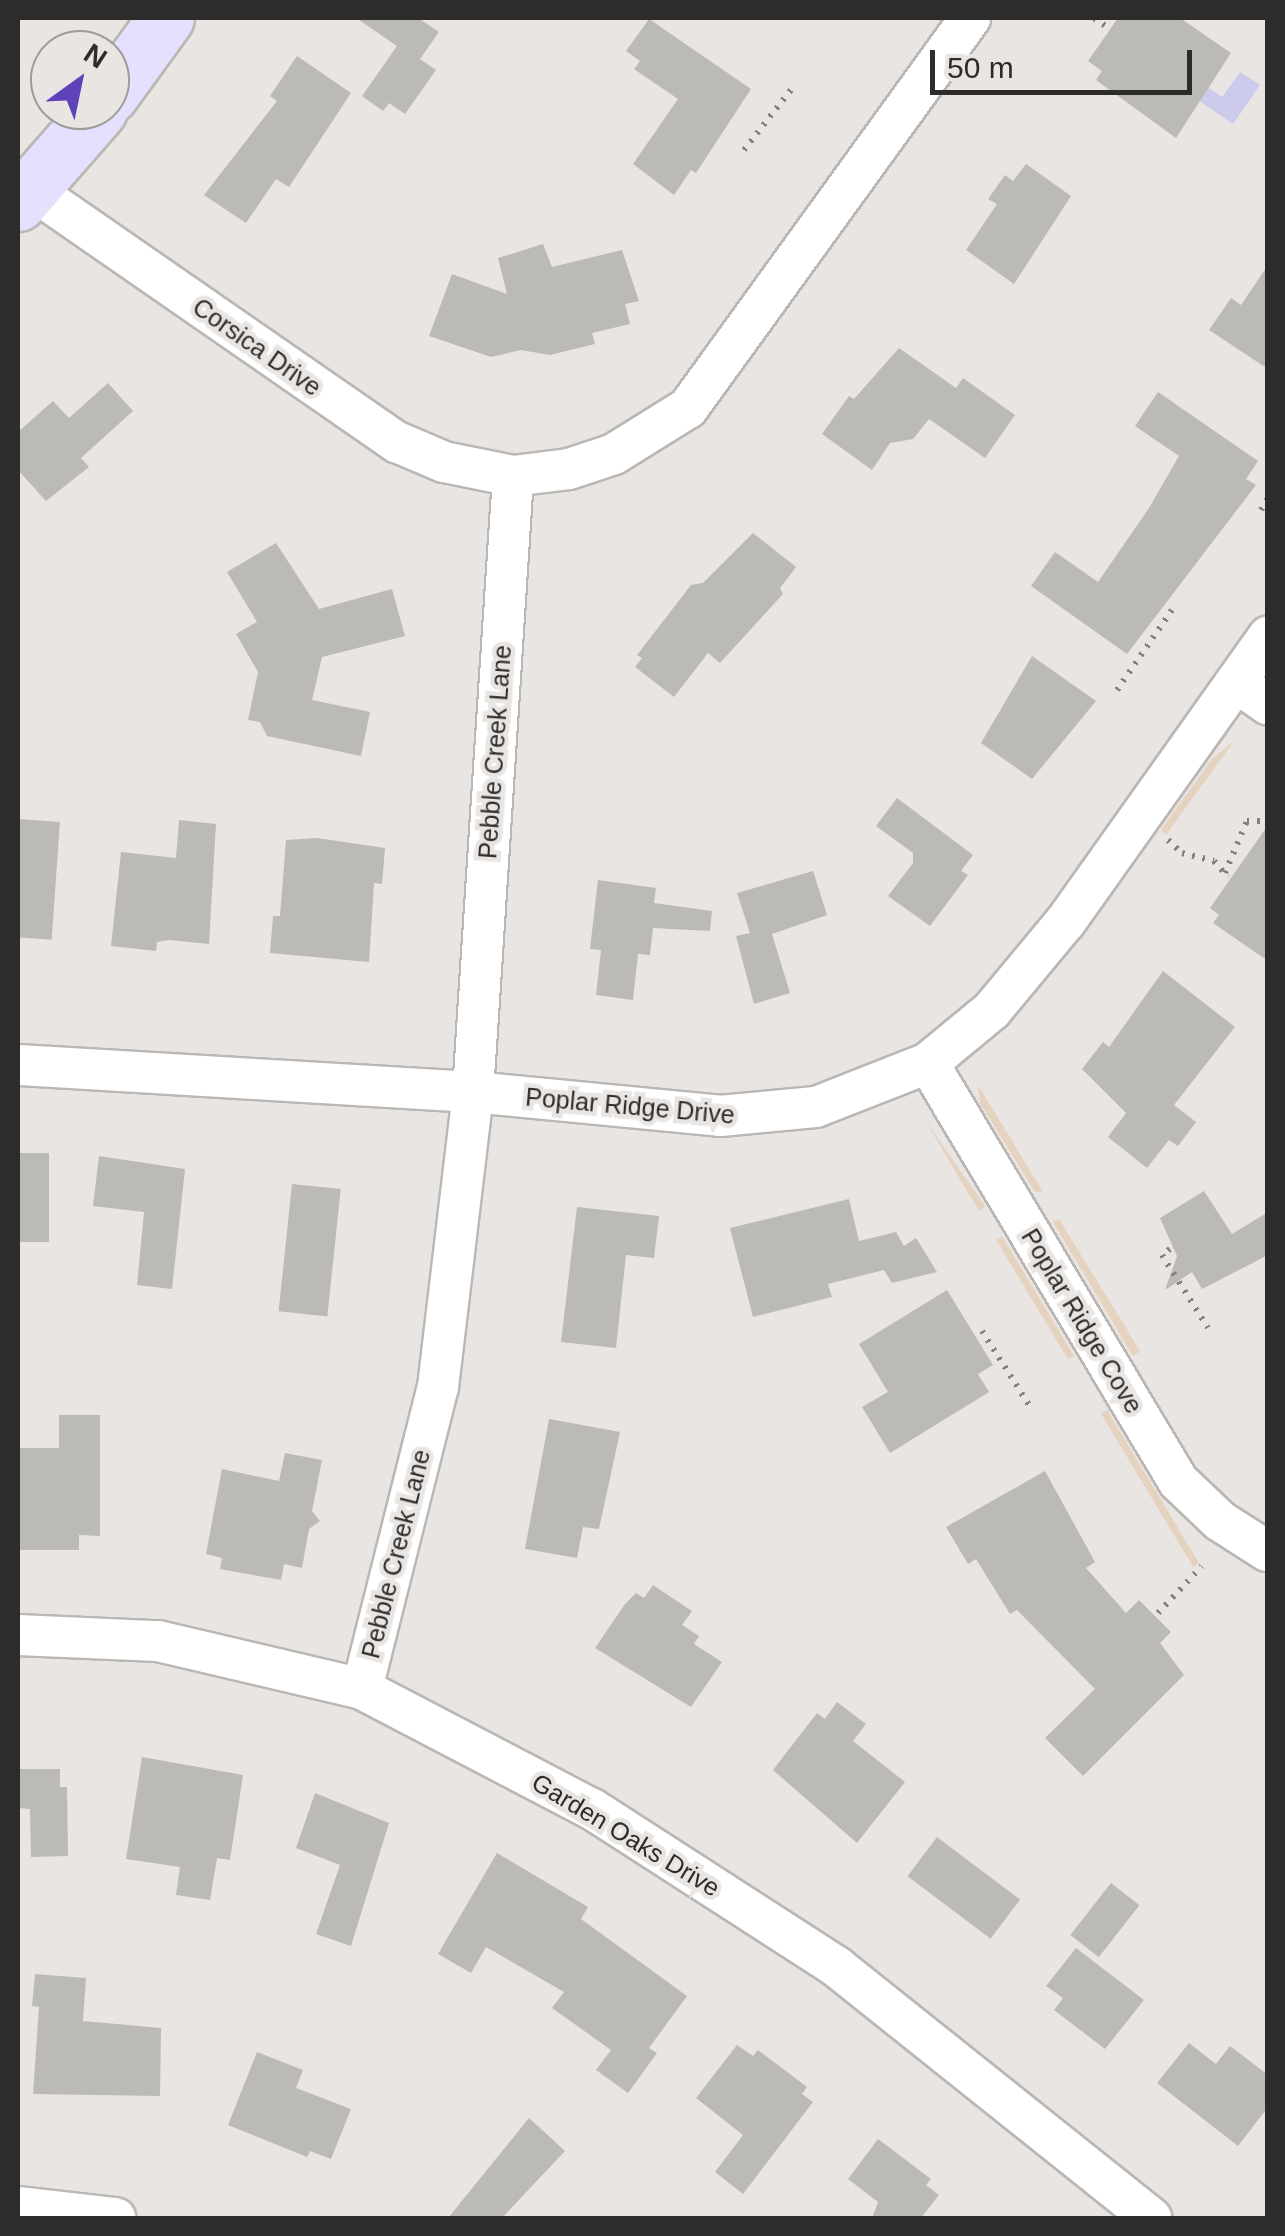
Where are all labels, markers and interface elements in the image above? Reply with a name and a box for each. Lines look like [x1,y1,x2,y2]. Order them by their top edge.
north arrow [30,30,130,130]
scale bar [935,30,1198,92]
text: N [79,38,112,75]
text: 50 m [947,51,1014,84]
street label: Corsica Drive [187,292,327,402]
street label: Pebble Creek Lane [473,644,517,860]
street label: Poplar Ridge Drive [524,1082,736,1130]
street label: Poplar Ridge Cove [1015,1223,1149,1419]
street label: Pebble Creek Lane [356,1447,436,1661]
street label: Garden Oaks Drive [527,1767,725,1903]

